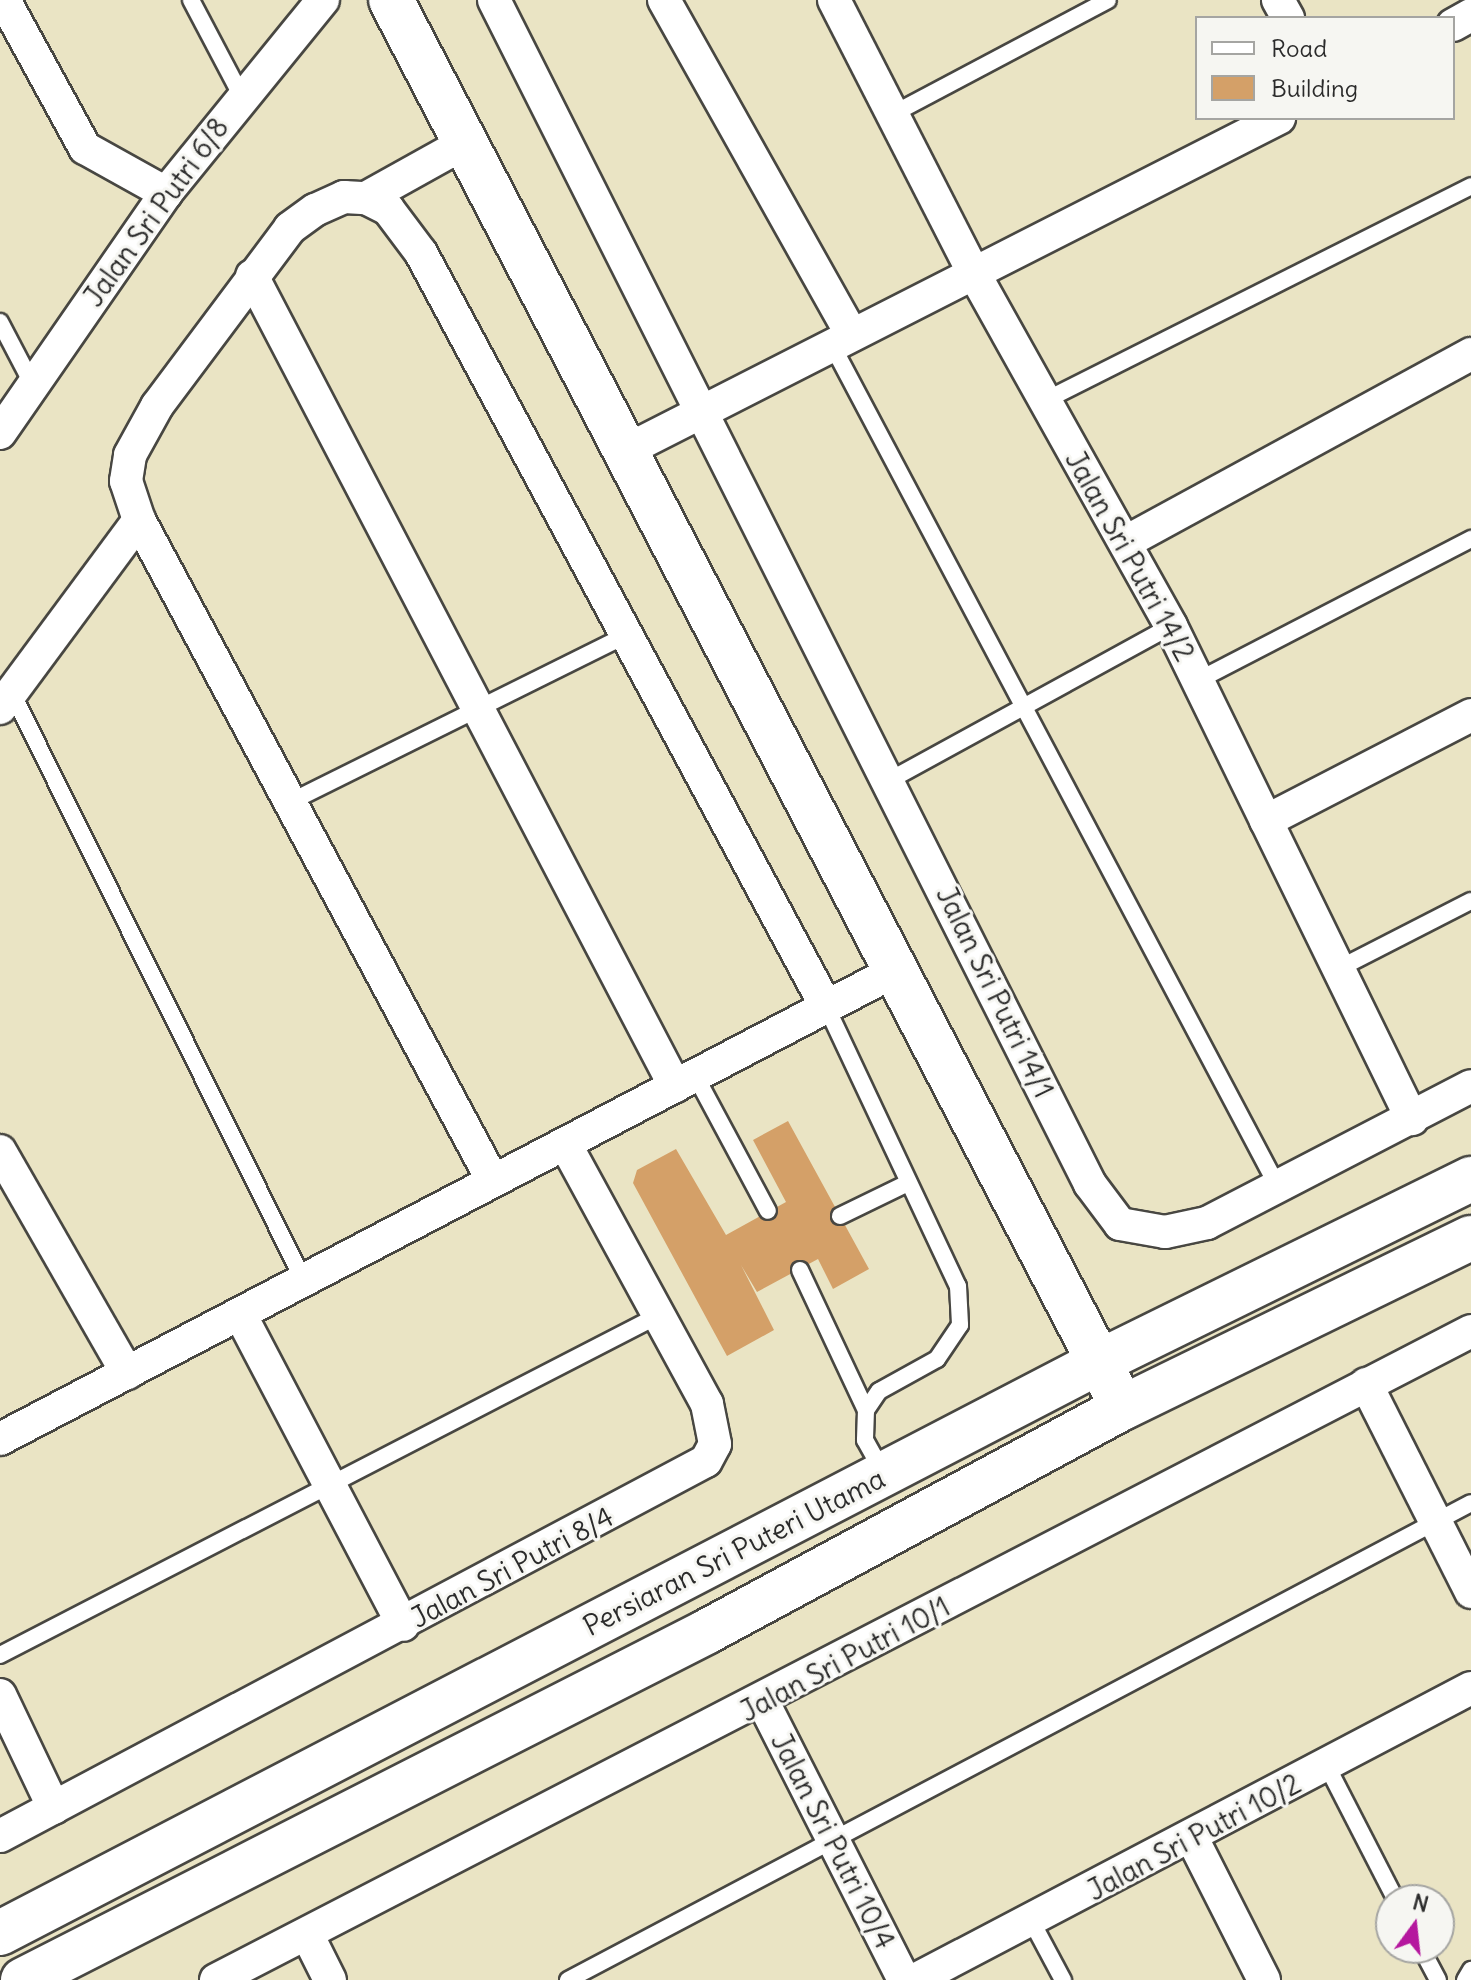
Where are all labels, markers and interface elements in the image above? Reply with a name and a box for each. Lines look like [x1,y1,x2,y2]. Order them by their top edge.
legend [1195,16,1455,120]
text: Road [1271,33,1327,63]
text: Building [1271,73,1358,103]
street label: Jalan Sri Putri 6/8 [76,111,236,313]
street label: Jalan Sri Putri 14/2 [1058,445,1202,667]
street label: Jalan Sri Putri 14/1 [929,881,1061,1103]
street label: Persiaran Sri Puteri Utama [578,1461,890,1643]
street label: Jalan Sri Putri 8/4 [405,1499,619,1635]
street label: Jalan Sri Putri 10/1 [734,1590,956,1728]
street label: Jalan Sri Putri 10/4 [764,1727,902,1955]
street label: Jalan Sri Putri 10/2 [1082,1767,1306,1907]
north arrow [1375,1884,1455,1964]
text: N [1410,1887,1432,1918]

